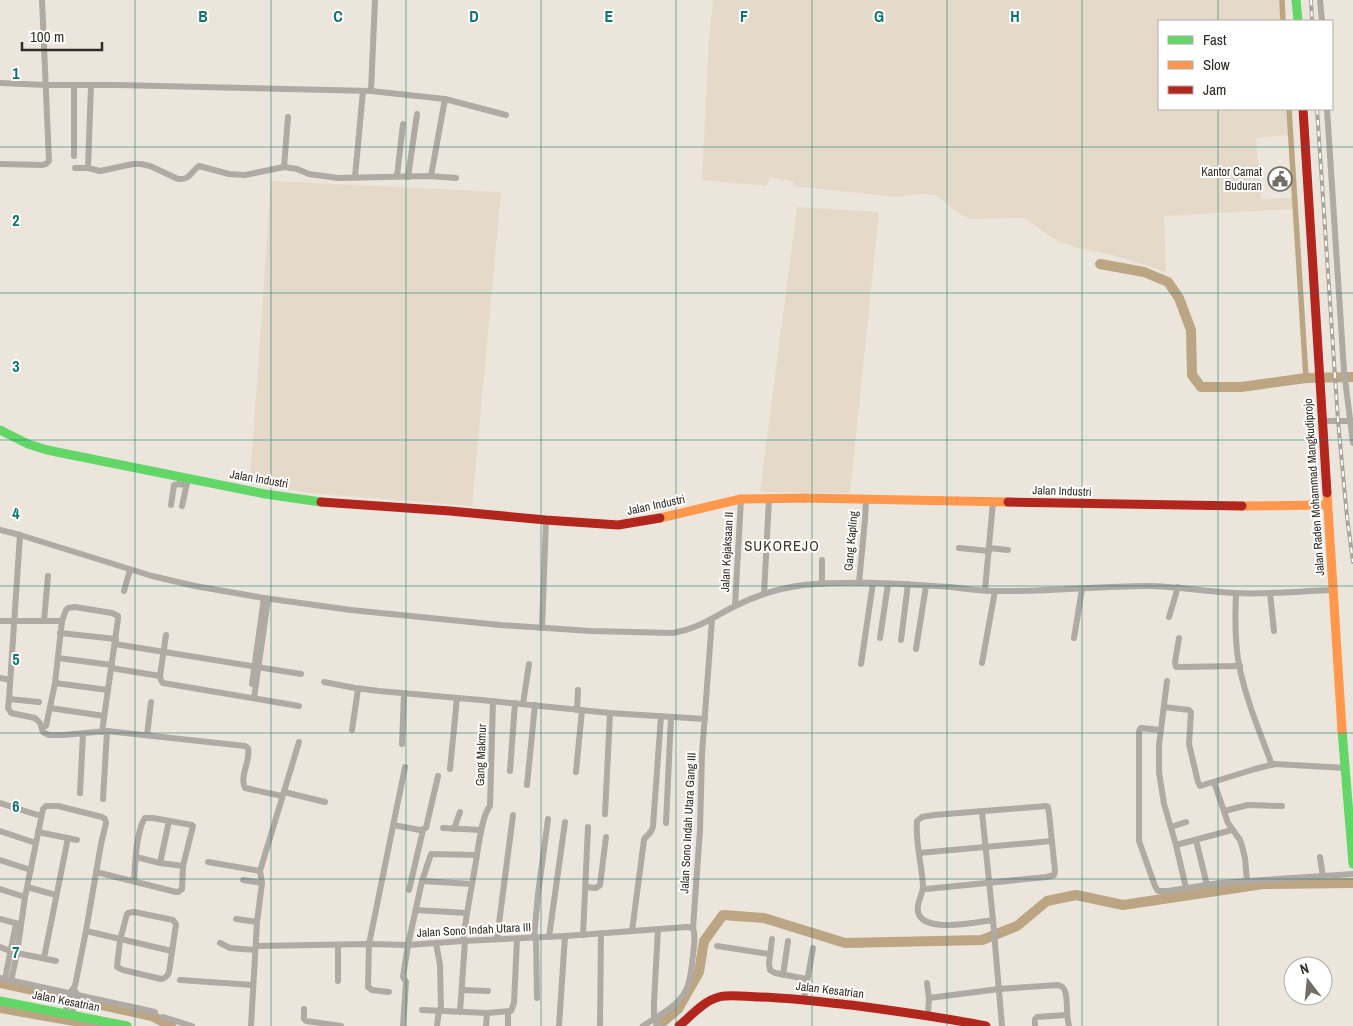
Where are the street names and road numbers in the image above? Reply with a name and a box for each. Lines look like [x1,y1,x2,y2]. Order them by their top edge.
street label: Jalan Raden Mohammad Mangkudiprojo [1300,398,1328,576]
street label: Jalan Industri [229,466,289,492]
street label: Jalan Industri [1032,482,1092,500]
street label: Jalan Industri [625,491,687,519]
street label: Gang Kapling [840,510,862,572]
street label: Jalan Kejaksaan II [717,511,737,593]
street label: Gang Makmur [472,723,490,786]
street label: Jalan Sono Indah Utara Gang III [676,752,700,894]
street label: Jalan Sono Indah Utara III [416,919,532,941]
street label: Jalan Kesatrian [795,978,865,1002]
street label: Jalan Kesatrian [31,987,101,1015]

